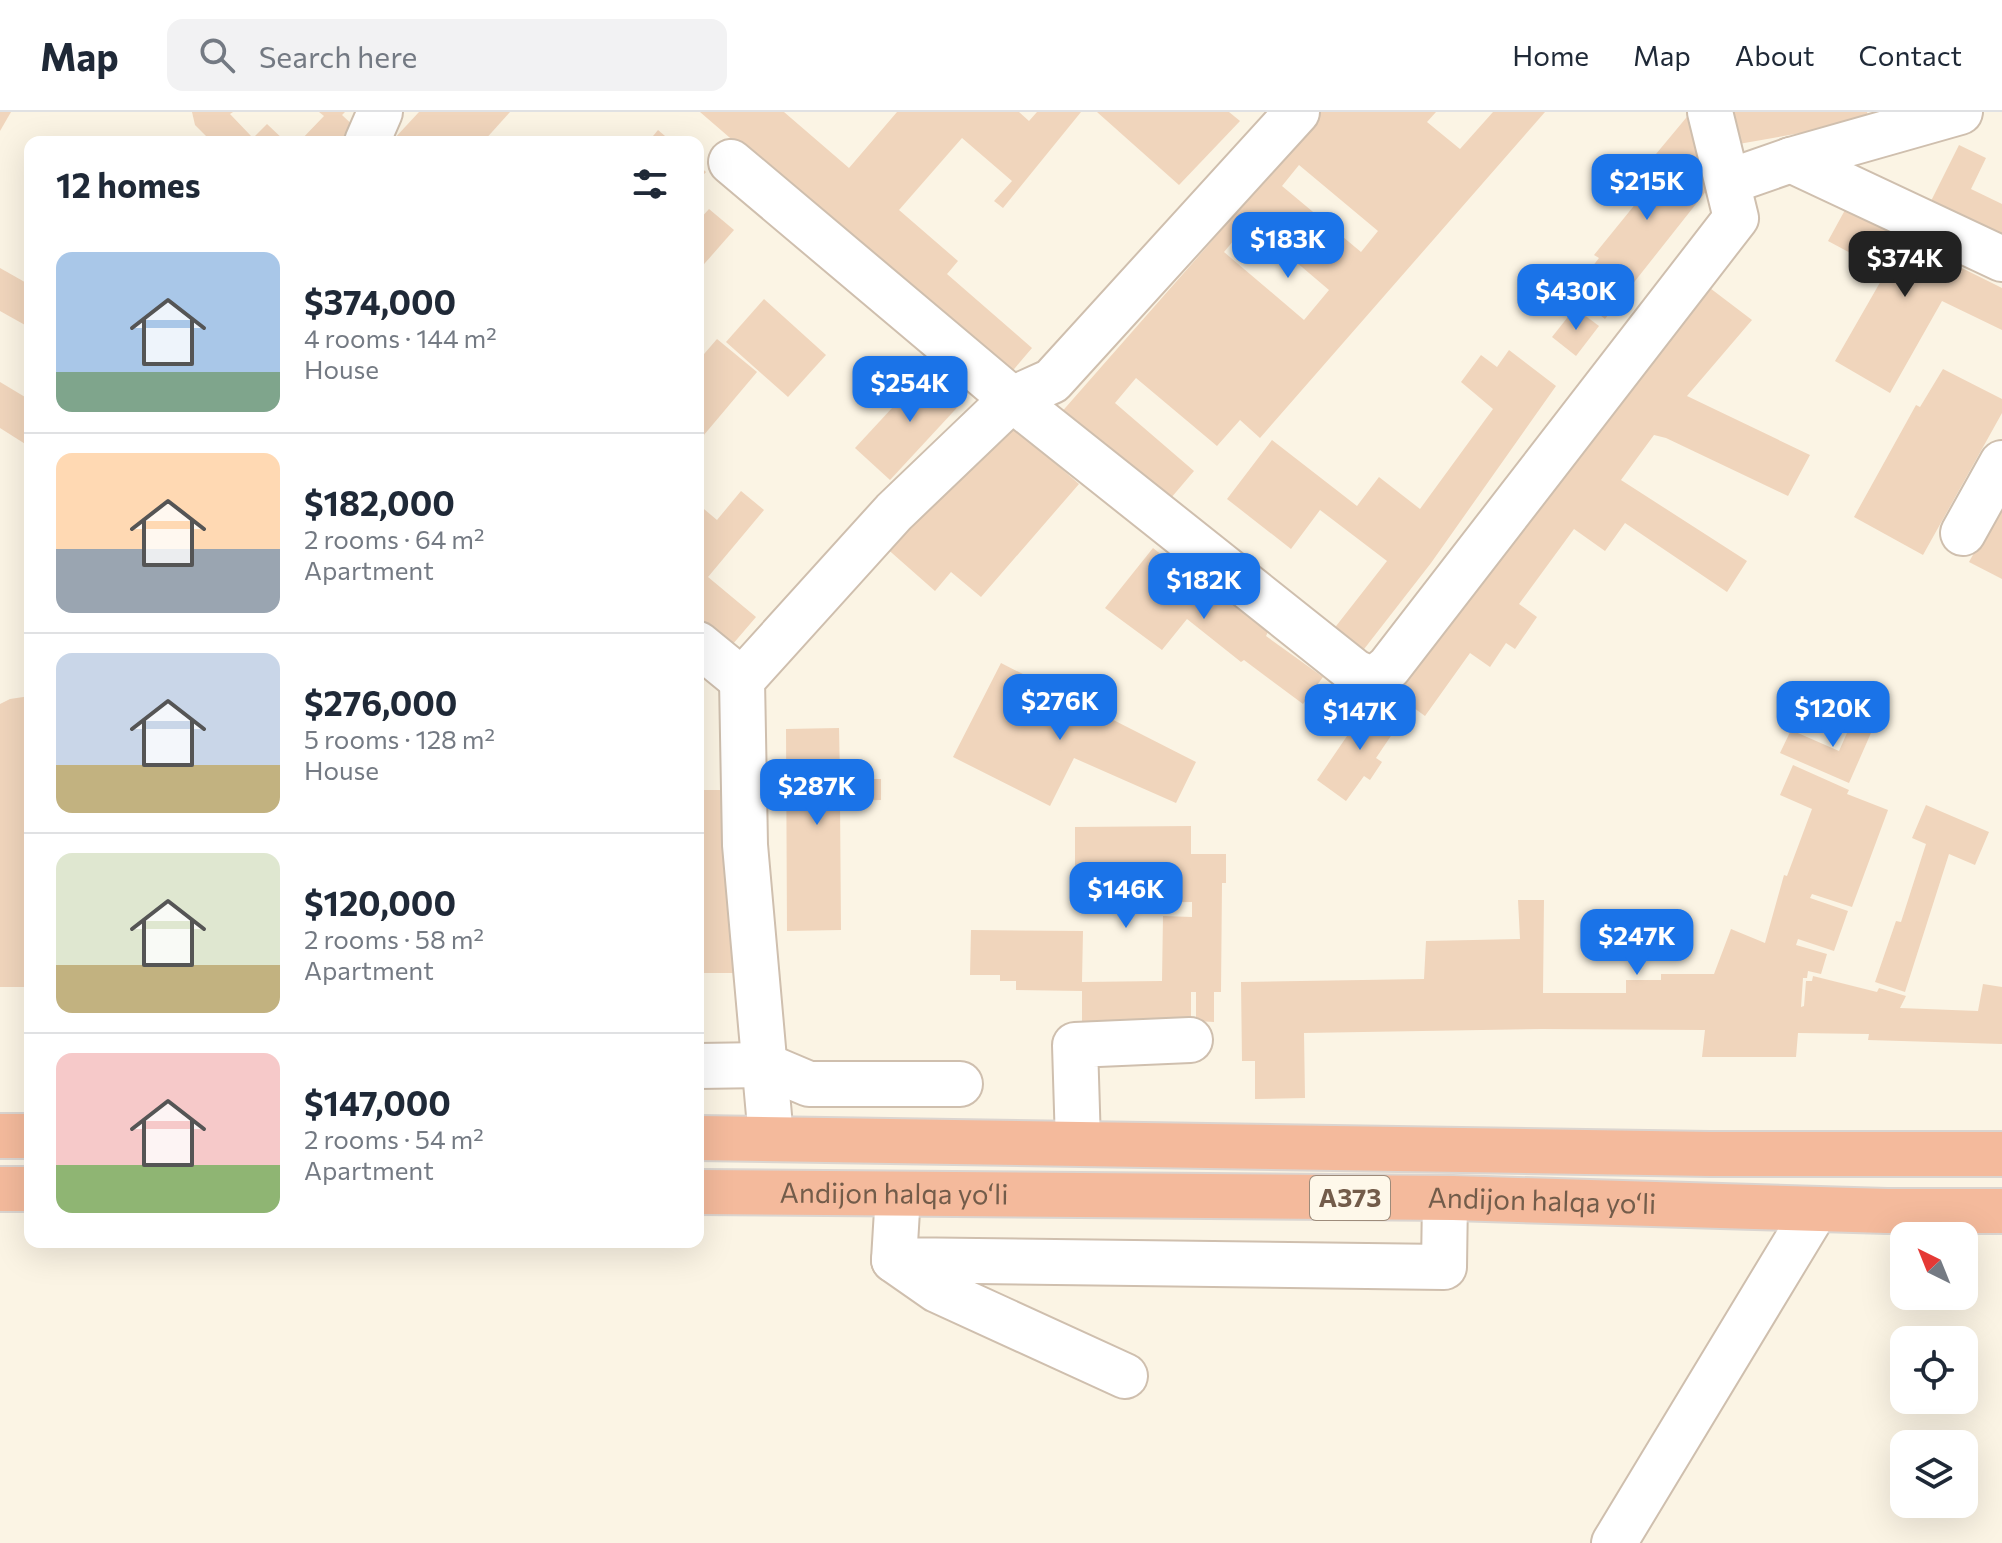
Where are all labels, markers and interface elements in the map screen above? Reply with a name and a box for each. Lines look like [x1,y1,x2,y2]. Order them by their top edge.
search box [167,19,727,91]
text: Map [40,32,119,79]
icon: search [195,33,239,77]
text: Search here [259,37,417,74]
text: Home [1512,38,1589,72]
text: Map [1633,38,1691,72]
text: About [1735,38,1815,72]
text: Contact [1859,38,1962,72]
pin: $215K [1591,154,1703,222]
icon: filters [628,162,672,206]
text: 12 homes [56,163,201,205]
text: $215K [1610,164,1684,195]
pin: $183K [1232,212,1344,280]
text: $183K [1250,222,1326,253]
pin: $374K [1849,231,1961,299]
text: $374K [1867,241,1943,272]
pin: $430K [1520,264,1632,332]
text: $430K [1535,274,1617,305]
text: $374,000 [304,280,456,322]
icon: home [120,284,216,380]
text: 4 rooms · 144 m² [304,322,497,353]
text: House [304,353,379,384]
pin: $254K [854,356,966,424]
text: $254K [870,366,950,397]
text: $182,000 [304,481,455,523]
icon: home [120,485,216,581]
text: 2 rooms · 64 m² [304,523,485,554]
pin: $182K [1148,553,1260,621]
text: Apartment [304,554,434,585]
text: $182K [1166,563,1242,594]
pin: $276K [1004,674,1116,742]
text: $276,000 [304,681,457,723]
pin: $120K [1777,681,1889,749]
text: $276K [1021,684,1099,715]
pin: $147K [1304,684,1416,752]
icon: home [120,685,216,781]
text: $120K [1795,691,1871,722]
text: $147K [1323,694,1397,725]
text: 5 rooms · 128 m² [304,723,495,754]
text: House [304,754,379,785]
pin: $287K [761,759,873,827]
text: $287K [778,769,856,800]
pin: $146K [1070,862,1182,930]
text: $146K [1088,872,1164,903]
text: $120,000 [304,881,456,923]
icon: home [120,885,216,981]
pin: $247K [1581,909,1693,977]
text: $247K [1598,919,1676,950]
text: 2 rooms · 58 m² [304,923,484,954]
text: Apartment [304,954,434,985]
text: $147,000 [304,1081,451,1123]
icon: home [120,1085,216,1181]
text: 2 rooms · 54 m² [304,1123,484,1154]
text: Apartment [304,1154,434,1185]
street label: Andijon halqa yo‘li [779,1175,1009,1210]
road number: A373 [1310,1176,1390,1220]
street label: Andijon halqa yo‘li [1427,1180,1657,1220]
north arrow [1890,1222,1978,1310]
map controls [1890,1222,1978,1518]
button: locate [1890,1326,1978,1414]
button: layers [1890,1430,1978,1518]

